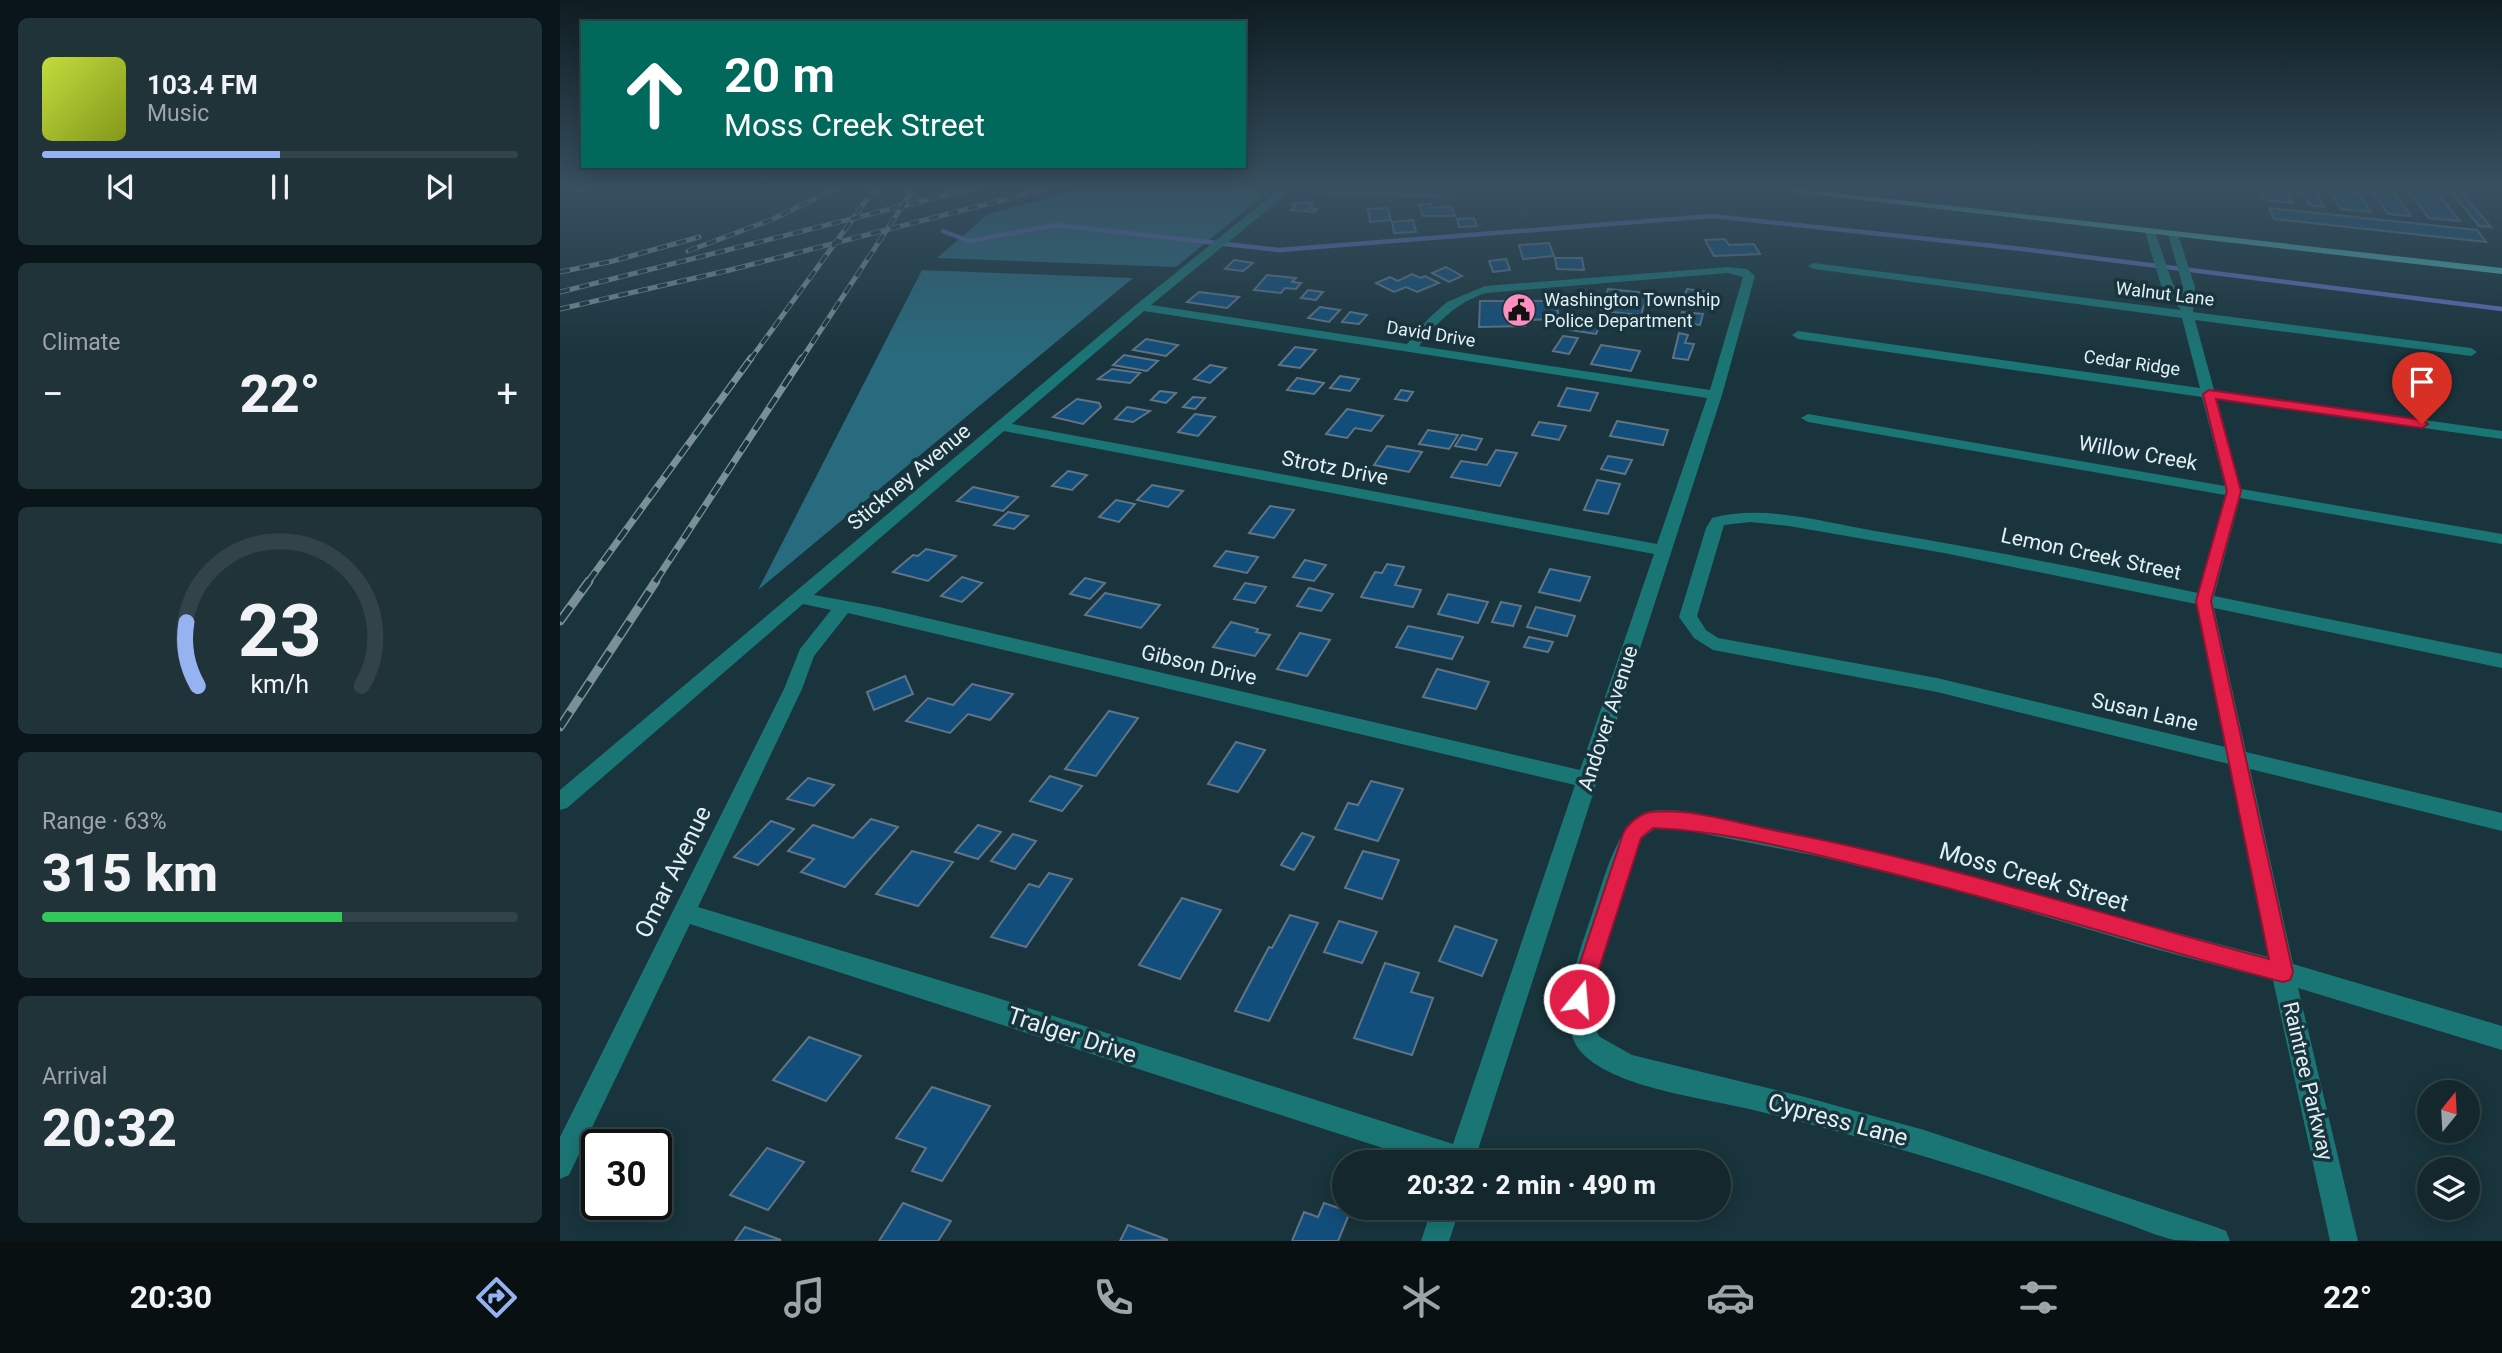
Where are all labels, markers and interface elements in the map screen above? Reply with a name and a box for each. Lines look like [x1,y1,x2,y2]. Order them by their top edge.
text: 20 m [724,47,835,104]
icon: ahead [609,49,700,140]
text: 103.4 FM [147,70,258,100]
text: Music [147,100,209,127]
text: Moss Creek Street [724,106,985,144]
icon: previous [102,168,140,206]
icon: pause [261,168,299,206]
icon: next [420,168,458,206]
street label: Walnut Lane [2115,277,2215,310]
place label: Washington Township Police Department [1544,289,1720,331]
public building icon: Washington Township Police Department [1500,291,1538,329]
street label: David Drive [1385,316,1477,351]
text: Climate [42,329,121,356]
street label: Cedar Ridge [2083,345,2182,380]
pin [2392,352,2452,424]
icon: arrive [2403,363,2441,401]
text: 22° [240,364,320,425]
text: − [42,372,64,416]
text: + [496,372,518,416]
street label: Stickney Avenue [843,419,975,535]
street label: Willow Creek [2077,431,2200,475]
street label: Strotz Drive [1280,446,1390,490]
street label: Lemon Creek Street [1999,523,2183,585]
text: 23 [238,589,322,675]
street label: Gibson Drive [1139,640,1259,690]
street label: Andover Avenue [1573,642,1643,794]
text: km/h [251,670,309,699]
street label: Susan Lane [2089,688,2201,736]
street label: Omar Avenue [629,802,717,942]
text: Range · 63% [42,808,167,835]
street label: Moss Creek Street [1936,837,2132,917]
text: 315 km [42,843,218,904]
position arrow [1542,962,1616,1036]
street label: Raintree Parkway [2278,1000,2338,1163]
street label: Tralger Drive [1004,1001,1140,1069]
text: Arrival [42,1063,107,1090]
north arrow [2417,1080,2480,1143]
map controls [2417,1080,2480,1220]
street label: Cypress Lane [1765,1088,1911,1152]
text: 20:32 [42,1098,177,1159]
speed limit sign: 30 [581,1129,672,1220]
button: layers [2417,1157,2480,1220]
text: 20:32 · 2 min · 490 m [1407,1170,1656,1200]
icon: directions [472,1273,521,1322]
icon: music [780,1273,829,1322]
icon: phone [1089,1273,1138,1322]
icon: climate [1397,1273,1446,1322]
icon: car [1706,1273,1755,1322]
icon: filters [2014,1273,2063,1322]
text: 20:30 [130,1278,212,1316]
text: 22° [2323,1278,2372,1316]

